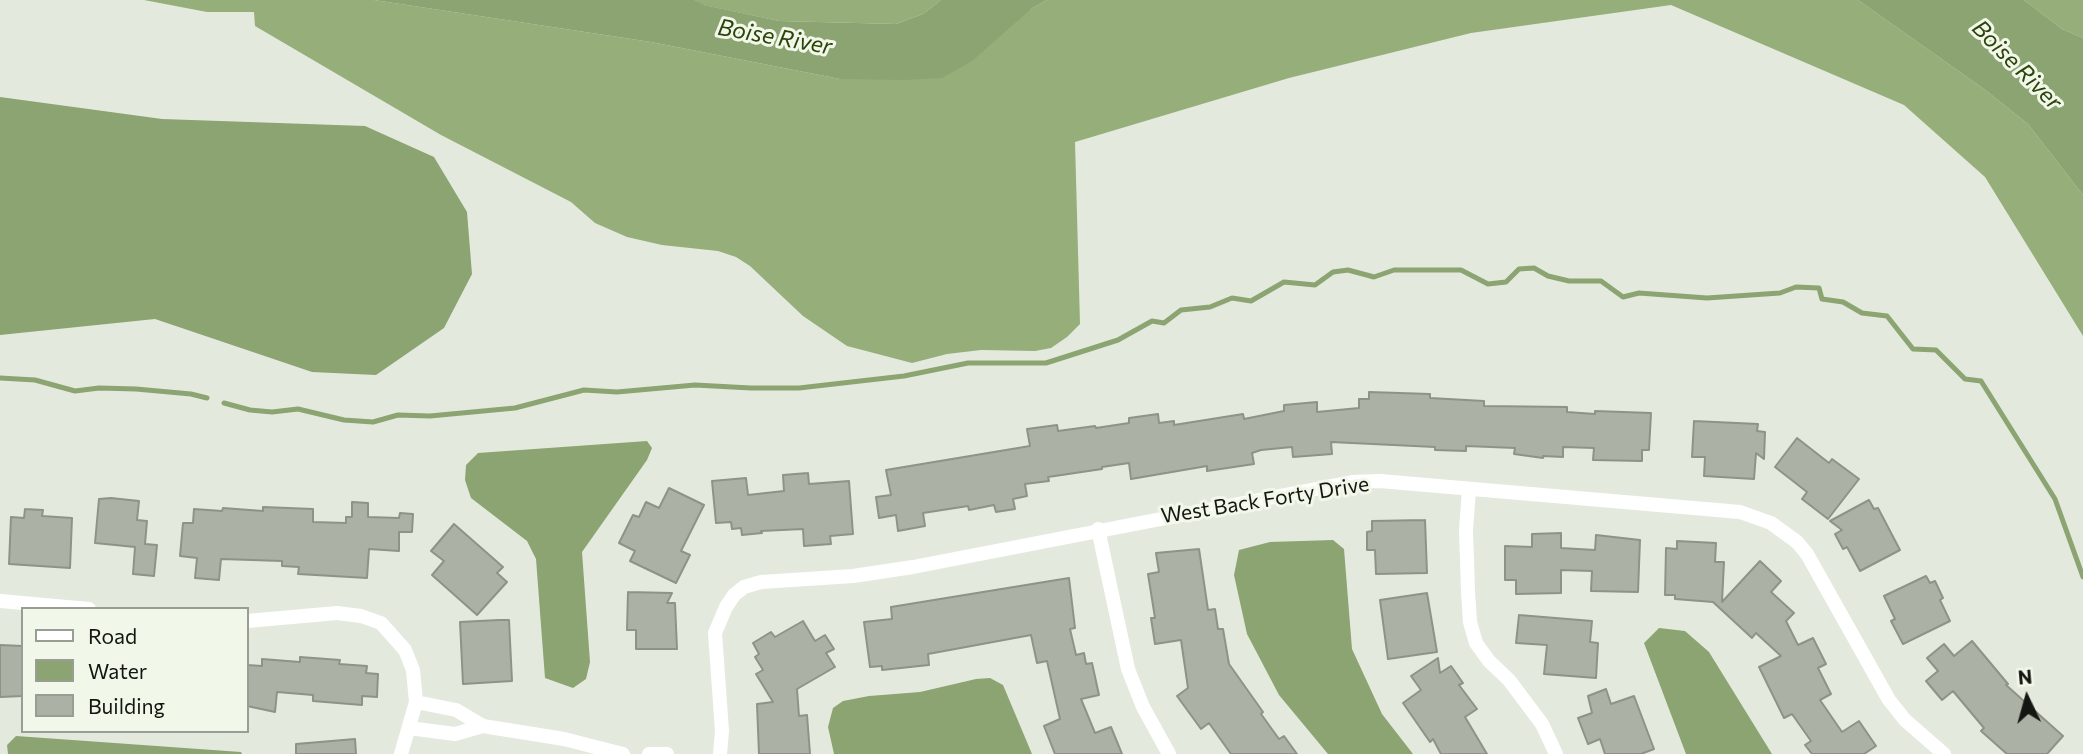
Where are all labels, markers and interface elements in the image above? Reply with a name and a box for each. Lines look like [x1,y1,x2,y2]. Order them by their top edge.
water label: Boise River [716,13,834,61]
water label: Boise River [1966,14,2068,116]
street label: West Back Forty Drive [1159,471,1371,529]
legend [21,607,248,733]
text: Road [88,623,137,648]
text: Water [88,658,147,683]
north arrow [1992,663,2062,733]
text: N [2017,665,2033,689]
text: Building [88,693,165,718]

